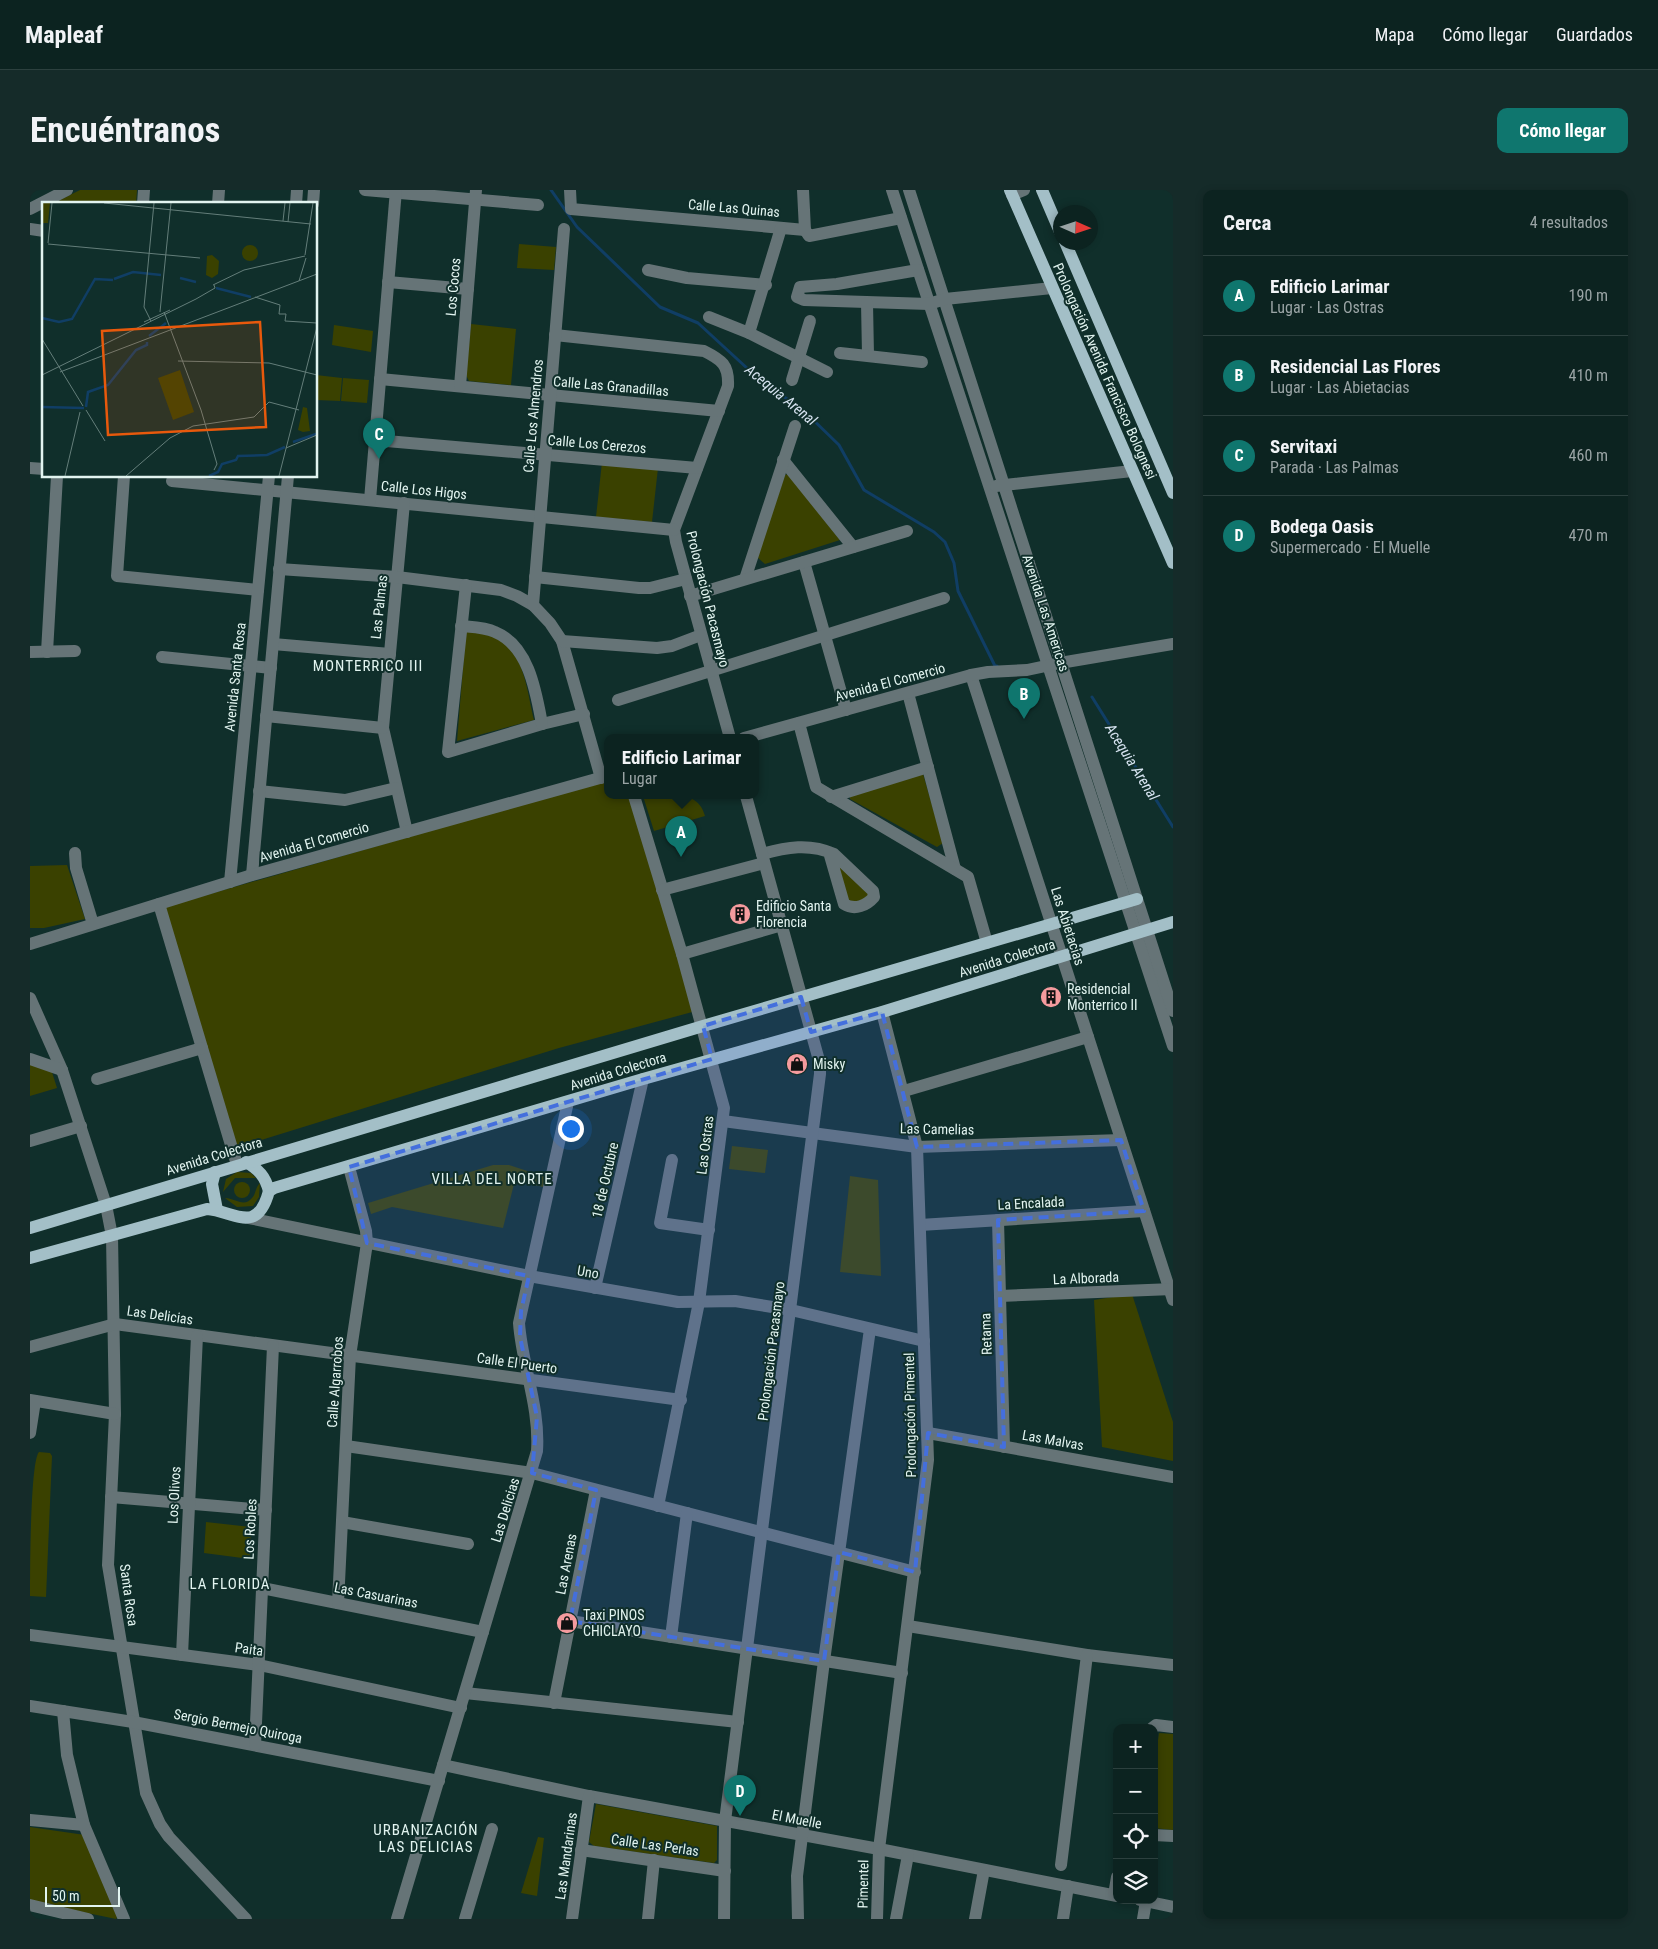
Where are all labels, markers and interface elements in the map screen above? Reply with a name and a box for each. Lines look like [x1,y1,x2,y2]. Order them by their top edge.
text: Mapleaf [25,21,103,49]
text: Mapa [1375,24,1414,45]
text: Cómo llegar [1442,24,1528,45]
text: Guardados [1556,24,1633,45]
button: Cómo llegar [1497,108,1628,153]
text: Encuéntranos [30,110,221,151]
street label: Calle Las Quinas [687,196,781,220]
inset map [42,202,318,478]
north arrow [1053,205,1098,250]
text: Cerca [1223,211,1271,235]
text: 4 resultados [1530,213,1608,232]
street label: Los Cocos [442,257,464,317]
street label: Prolongación Avenida Francisco Bolognesi [1050,260,1160,482]
text: Edificio Larimar [1270,275,1390,298]
text: A [1234,286,1244,305]
text: 190 m [1569,286,1608,305]
text: Lugar · Las Ostras [1270,298,1384,317]
text: Residencial Las Flores [1270,355,1441,378]
street label: Calle Los Almendros [520,359,546,473]
water label: Acequia Arenal [741,360,821,430]
text: B [1235,366,1243,385]
text: 410 m [1569,366,1608,385]
street label: Calle Las Granadillas [553,373,669,399]
text: Lugar · Las Abietacias [1270,378,1410,397]
pin: C [363,418,395,459]
street label: Calle Los Cerezos [547,432,647,456]
text: Servitaxi [1270,435,1337,458]
text: C [1234,446,1244,465]
text: 460 m [1569,446,1608,465]
text: Parada · Las Palmas [1270,458,1399,477]
street label: Calle Los Higos [380,478,468,502]
text: Bodega Oasis [1270,515,1374,538]
text: D [1234,526,1244,545]
text: 470 m [1569,526,1608,545]
street label: Prolongación Pacasmayo [683,529,733,669]
text: Supermercado · El Muelle [1270,538,1430,557]
street label: Avenida Las Americas [1020,552,1072,674]
street label: Las Palmas [368,574,390,640]
street label: Avenida Santa Rosa [221,622,249,732]
district label: MONTERRICO III [313,657,423,675]
street label: Avenida El Comercio [833,660,947,704]
pin: B [1008,678,1040,719]
water label: Acequia Arenal [1101,720,1163,804]
popup [604,734,759,799]
text: Edificio Larimar [622,746,741,769]
text: Lugar [622,769,657,788]
pin: A [665,816,697,857]
street label: Avenida El Comercio [257,819,371,865]
street label: Las Abietacias [1048,885,1088,967]
place label: Edificio Santa Florencia [756,898,831,930]
building icon: Edificio Santa Florencia [728,902,752,926]
street label: Avenida Colectora [957,936,1057,980]
place label: Residencial Monterrico II [1067,981,1138,1013]
building icon: Residencial Monterrico II [1039,985,1063,1009]
street label: Avenida Colectora [568,1049,668,1093]
shop icon: Misky [785,1052,809,1076]
place label: Misky [813,1056,845,1072]
street label: Las Ostras [693,1115,717,1175]
your location [558,1116,584,1142]
street label: Las Camelias [900,1120,974,1138]
street label: Avenida Colectora [164,1134,264,1178]
street label: 18 de Octubre [589,1140,622,1219]
district label: VILLA DEL NORTE [431,1170,553,1188]
street label: La Encalada [997,1193,1065,1213]
street label: Uno [576,1262,600,1282]
street label: La Alborada [1053,1269,1119,1287]
street label: Prolongación Pacasmayo [755,1280,787,1422]
street label: Las Delicias [126,1302,194,1328]
street label: Retama [977,1313,995,1355]
street label: Calle Algarrobos [324,1336,346,1428]
street label: Calle El Puerto [476,1349,558,1377]
street label: Prolongación Pimentel [901,1352,919,1478]
street label: Las Malvas [1021,1427,1085,1453]
street label: Los Olivos [165,1466,183,1524]
street label: Las Delicias [488,1476,522,1544]
street label: Los Robles [240,1498,260,1560]
street label: Las Arenas [552,1532,580,1596]
street label: Santa Rosa [117,1563,141,1627]
district label: LA FLORIDA [189,1575,271,1593]
street label: Las Casuarinas [333,1579,419,1611]
place label: Taxi PINOS CHICLAYO [583,1607,644,1639]
shop icon: Taxi PINOS CHICLAYO [555,1611,579,1635]
street label: Paita [234,1639,264,1659]
street label: Sergio Bermejo Quiroga [172,1706,304,1746]
map controls [1113,1724,1158,1904]
button: + [1113,1724,1158,1769]
button: − [1113,1769,1158,1814]
pin: D [724,1775,756,1816]
street label: El Muelle [771,1806,824,1832]
street label: Las Mandarinas [552,1811,580,1901]
button: locate [1113,1814,1158,1859]
district label: URBANIZACIÓN LAS DELICIAS [373,1821,479,1856]
street label: Calle Las Perlas [610,1831,700,1859]
street label: Pimentel [855,1859,871,1909]
button: layers [1113,1859,1158,1904]
scale bar [45,1884,120,1907]
text: 50 m [52,1888,80,1904]

